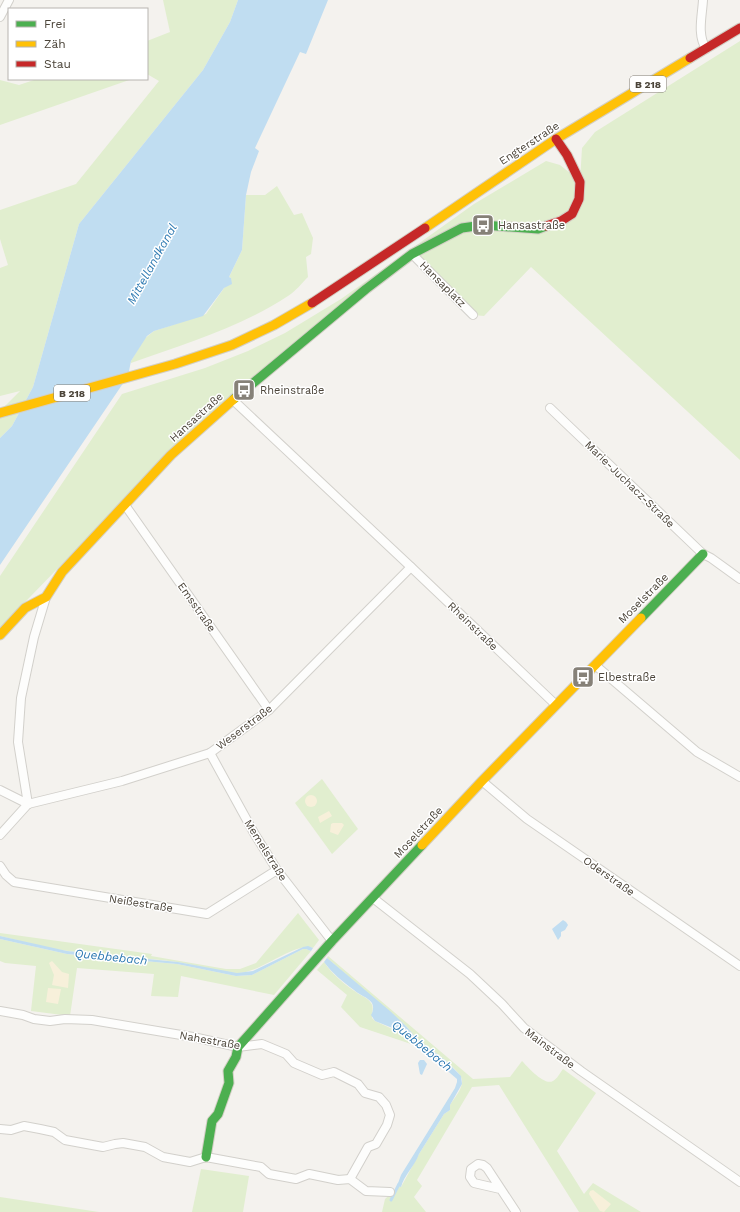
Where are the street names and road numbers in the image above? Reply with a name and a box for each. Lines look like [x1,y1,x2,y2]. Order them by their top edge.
road number: B 218 [630,76,666,92]
street label: Engterstraße [497,119,562,168]
street label: Hansaplatz [417,259,468,310]
road number: B 218 [54,385,90,401]
street label: Hansastraße [167,390,226,445]
street label: Marie-Juchacz-Straße [582,438,677,530]
street label: Moselstraße [616,571,671,626]
street label: Emsstraße [175,580,218,635]
street label: Rheinstraße [445,599,500,653]
street label: Weserstraße [214,702,275,753]
street label: Moselstraße [391,804,445,861]
street label: Memelstraße [242,817,290,883]
street label: Oderstraße [580,854,637,899]
street label: Neißestraße [108,892,174,915]
street label: Mainstraße [522,1025,577,1071]
street label: Nahestraße [179,1029,241,1052]

